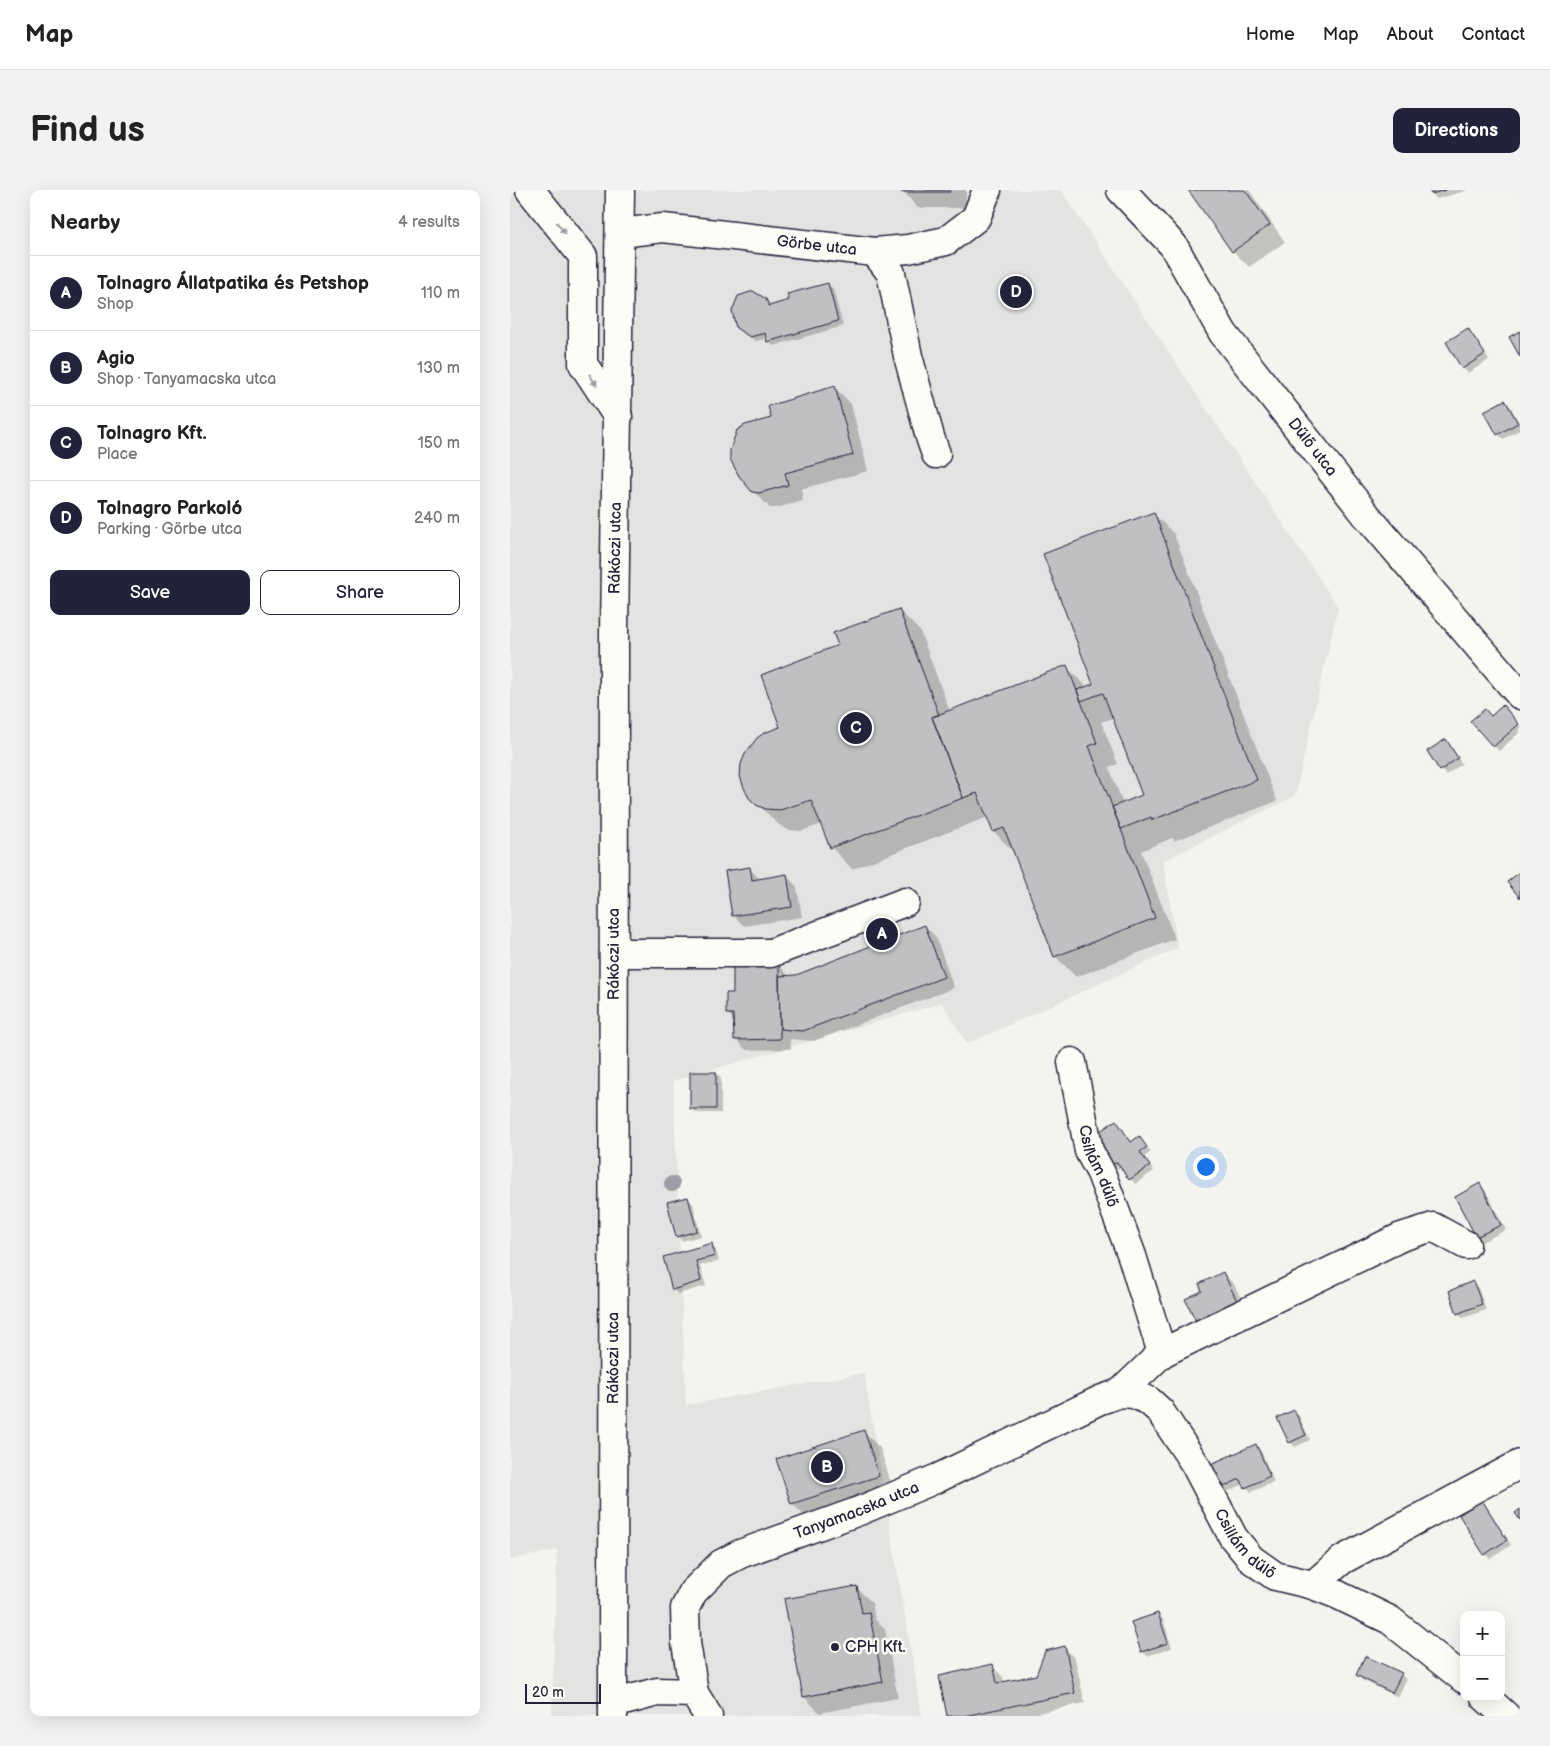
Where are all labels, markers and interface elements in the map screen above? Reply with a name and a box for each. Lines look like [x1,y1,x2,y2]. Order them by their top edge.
text: Map [25,20,73,49]
text: Home [1246,24,1295,45]
text: Map [1323,24,1359,45]
text: About [1387,24,1434,45]
text: Contact [1462,24,1525,45]
button: Directions [1393,108,1520,153]
text: Find us [30,109,145,152]
text: Nearby [50,210,120,235]
text: 4 results [398,213,460,232]
one-way arrow [555,221,566,234]
street label: Görbe utca [776,231,858,259]
text: Tolnagro Állatpatika és Petshop [97,272,369,295]
pin: D [1000,273,1032,311]
text: A [61,284,71,303]
text: 110 m [421,284,460,303]
text: Shop [97,295,134,314]
text: Agio [97,347,135,370]
text: B [60,359,72,378]
text: 130 m [417,359,460,378]
text: Shop · Tanyamacska utca [97,370,276,389]
one-way arrow [589,373,598,387]
street label: Dűlő utca [1284,414,1341,480]
text: Tolnagro Kft. [97,422,207,445]
text: C [60,434,72,453]
text: 150 m [418,434,460,453]
text: Place [97,445,138,464]
text: Tolnagro Parkoló [97,497,242,520]
street label: Rákóczi utca [605,502,625,594]
text: D [60,509,72,528]
text: 240 m [414,509,460,528]
text: Parking · Görbe utca [97,520,242,539]
button: Save [50,570,250,615]
button: Share [260,570,460,615]
pin: C [840,709,872,747]
street label: Rákóczi utca [604,908,623,1000]
pin: A [866,915,898,953]
street label: Csillám dűlő [1075,1123,1123,1210]
your location [1193,1154,1219,1180]
street label: Rákóczi utca [604,1312,623,1404]
pin: B [811,1448,843,1486]
street label: Tanyamacska utca [791,1478,922,1543]
street label: Csillám dűlő [1210,1505,1280,1583]
map controls [1460,1611,1505,1701]
button: + [1460,1611,1505,1656]
place label: CPH Kft. [845,1638,906,1657]
marker: CPH Kft. [829,1641,841,1653]
button: − [1460,1656,1505,1701]
scale bar [525,1681,601,1704]
text: 20 m [532,1684,564,1701]

